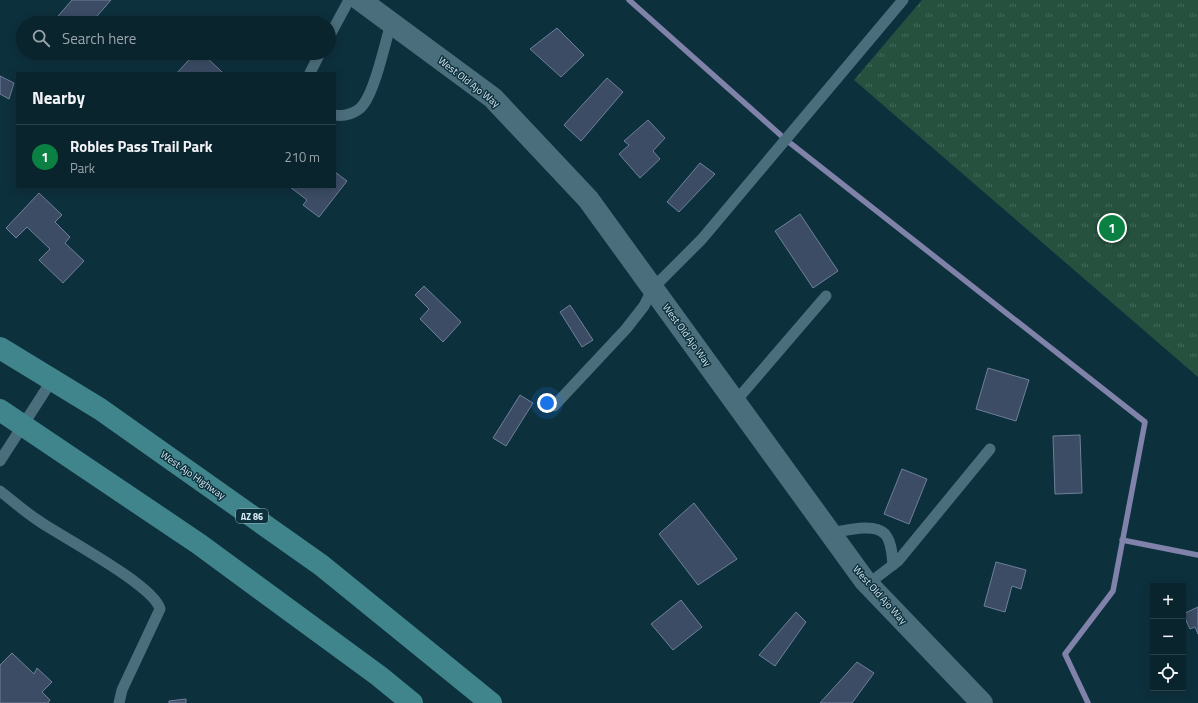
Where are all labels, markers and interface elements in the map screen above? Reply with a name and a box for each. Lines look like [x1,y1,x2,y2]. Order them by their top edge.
search box [16,16,336,60]
icon: search [30,27,52,49]
text: Search here [62,27,136,50]
street label: West Old Ajo Way [435,53,503,111]
text: Nearby [32,85,85,111]
text: Robles Pass Trail Park [70,135,213,158]
text: 1 [41,147,49,167]
text: 210 m [284,147,320,167]
text: Park [70,158,95,178]
pin: 1 [1099,213,1125,243]
street label: West Old Ajo Way [659,300,715,370]
your location [537,393,557,413]
street label: West Ajo Highway [157,447,229,503]
road number: AZ 86 [236,509,268,523]
street label: West Old Ajo Way [849,562,911,628]
map controls [1150,583,1186,691]
button: + [1150,583,1186,619]
button: − [1150,619,1186,655]
button: locate [1150,655,1186,691]

